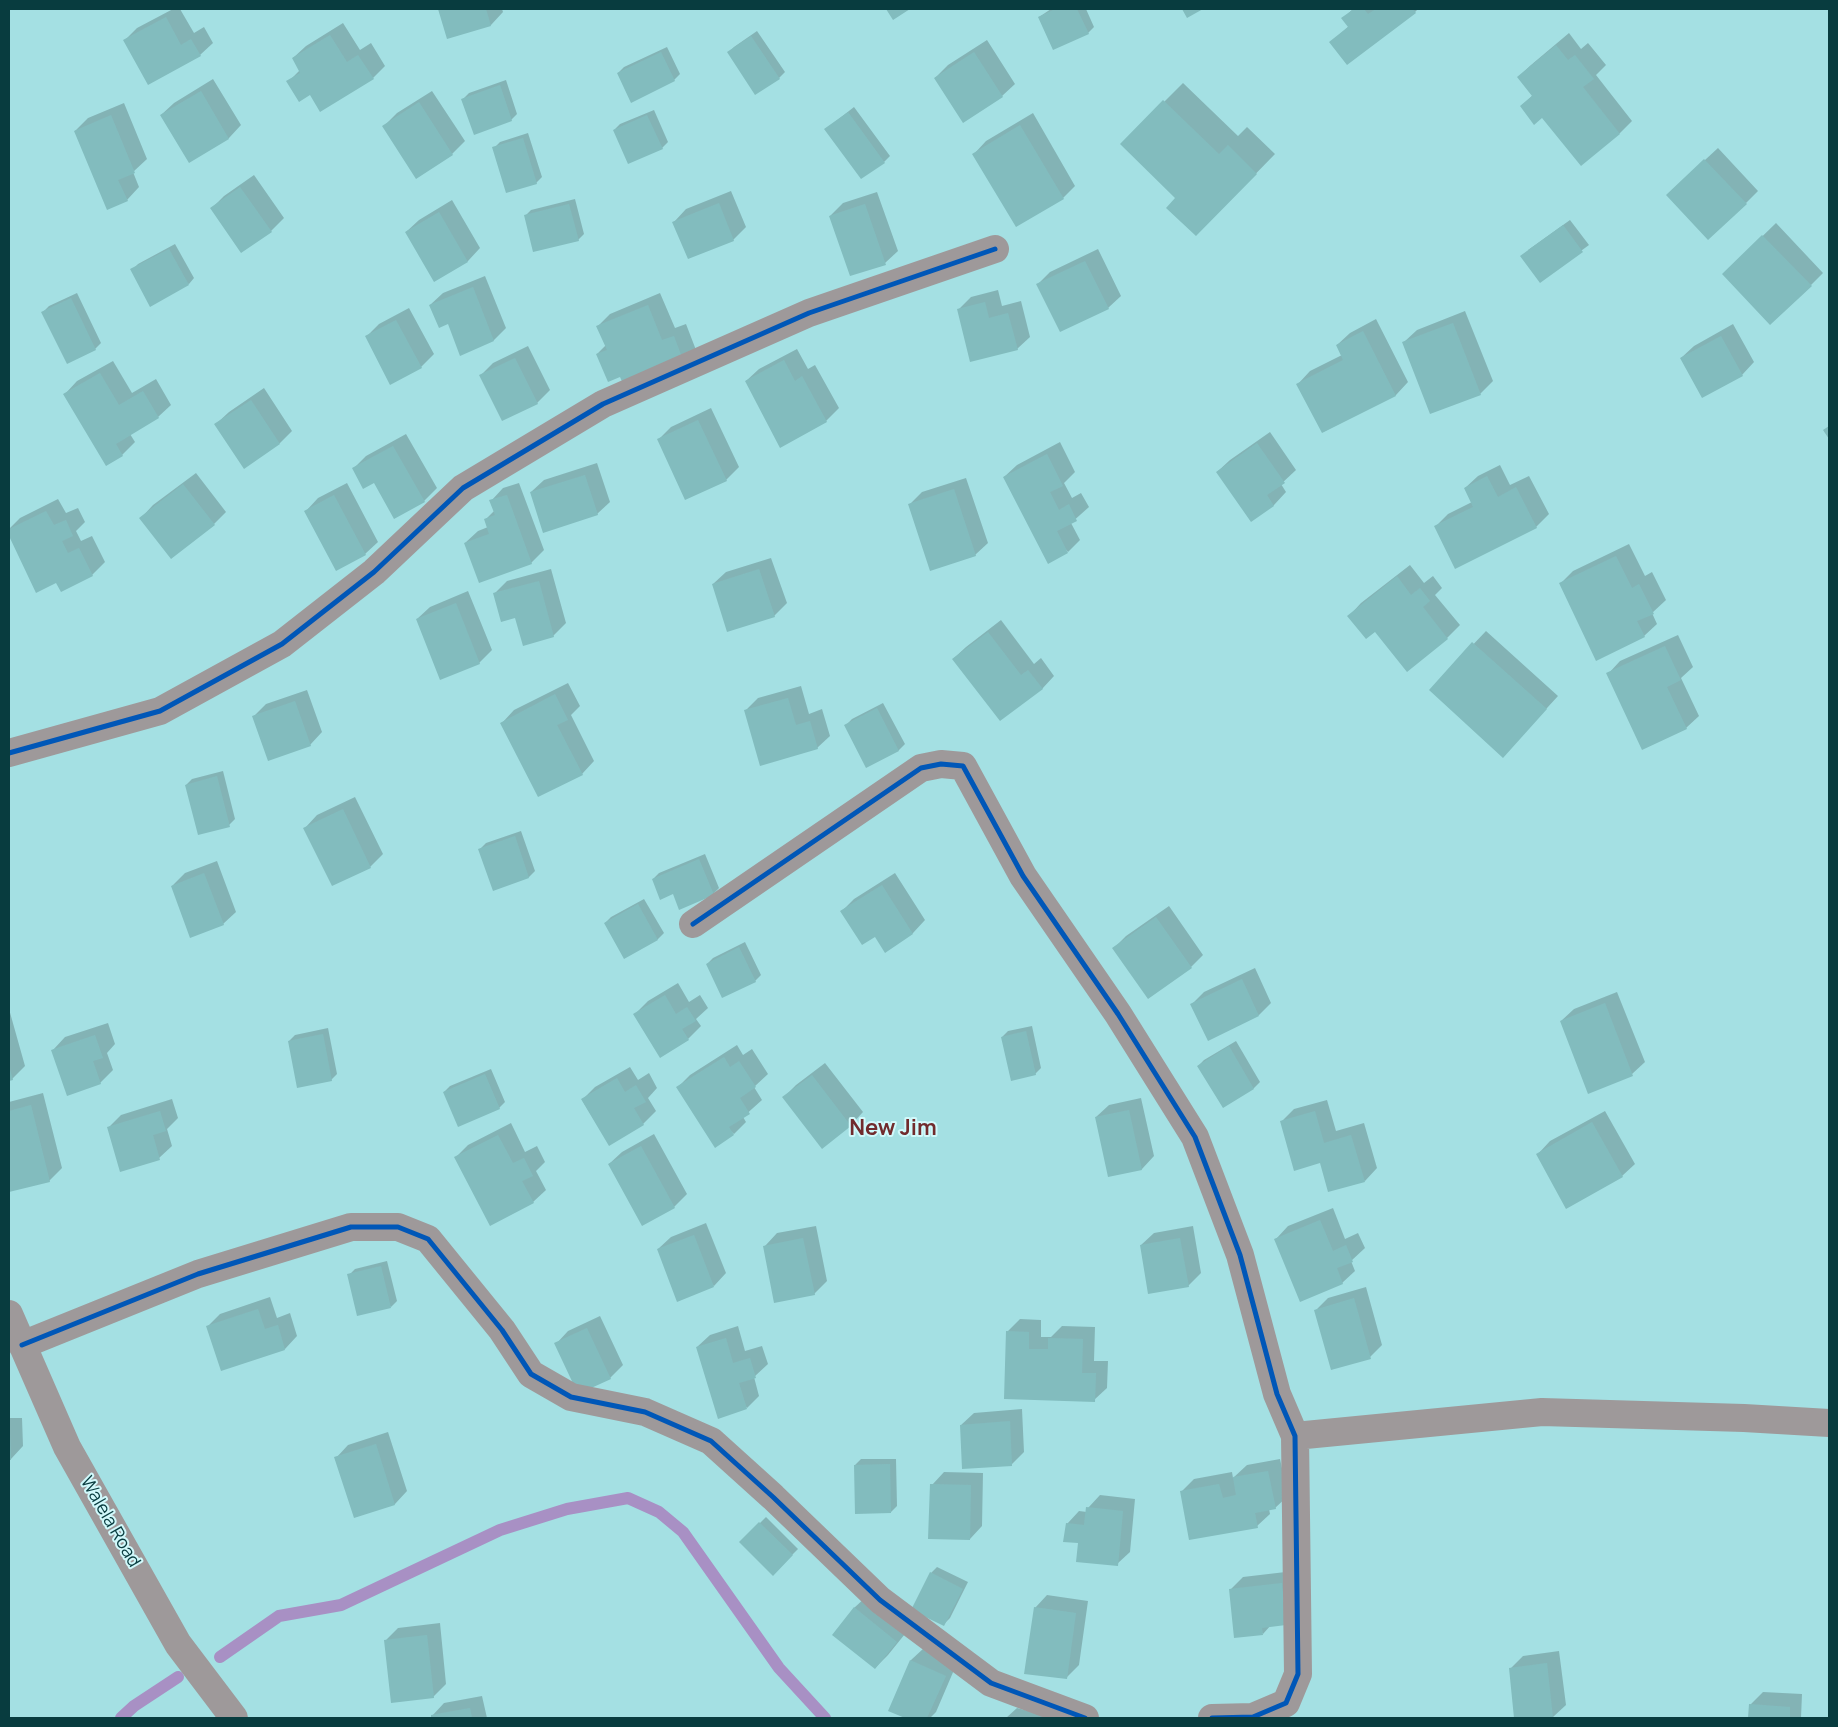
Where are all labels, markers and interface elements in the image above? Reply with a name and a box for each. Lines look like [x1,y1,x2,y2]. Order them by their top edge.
district label: New Jim [849,1116,937,1142]
street label: Walela Road [75,1473,145,1571]

